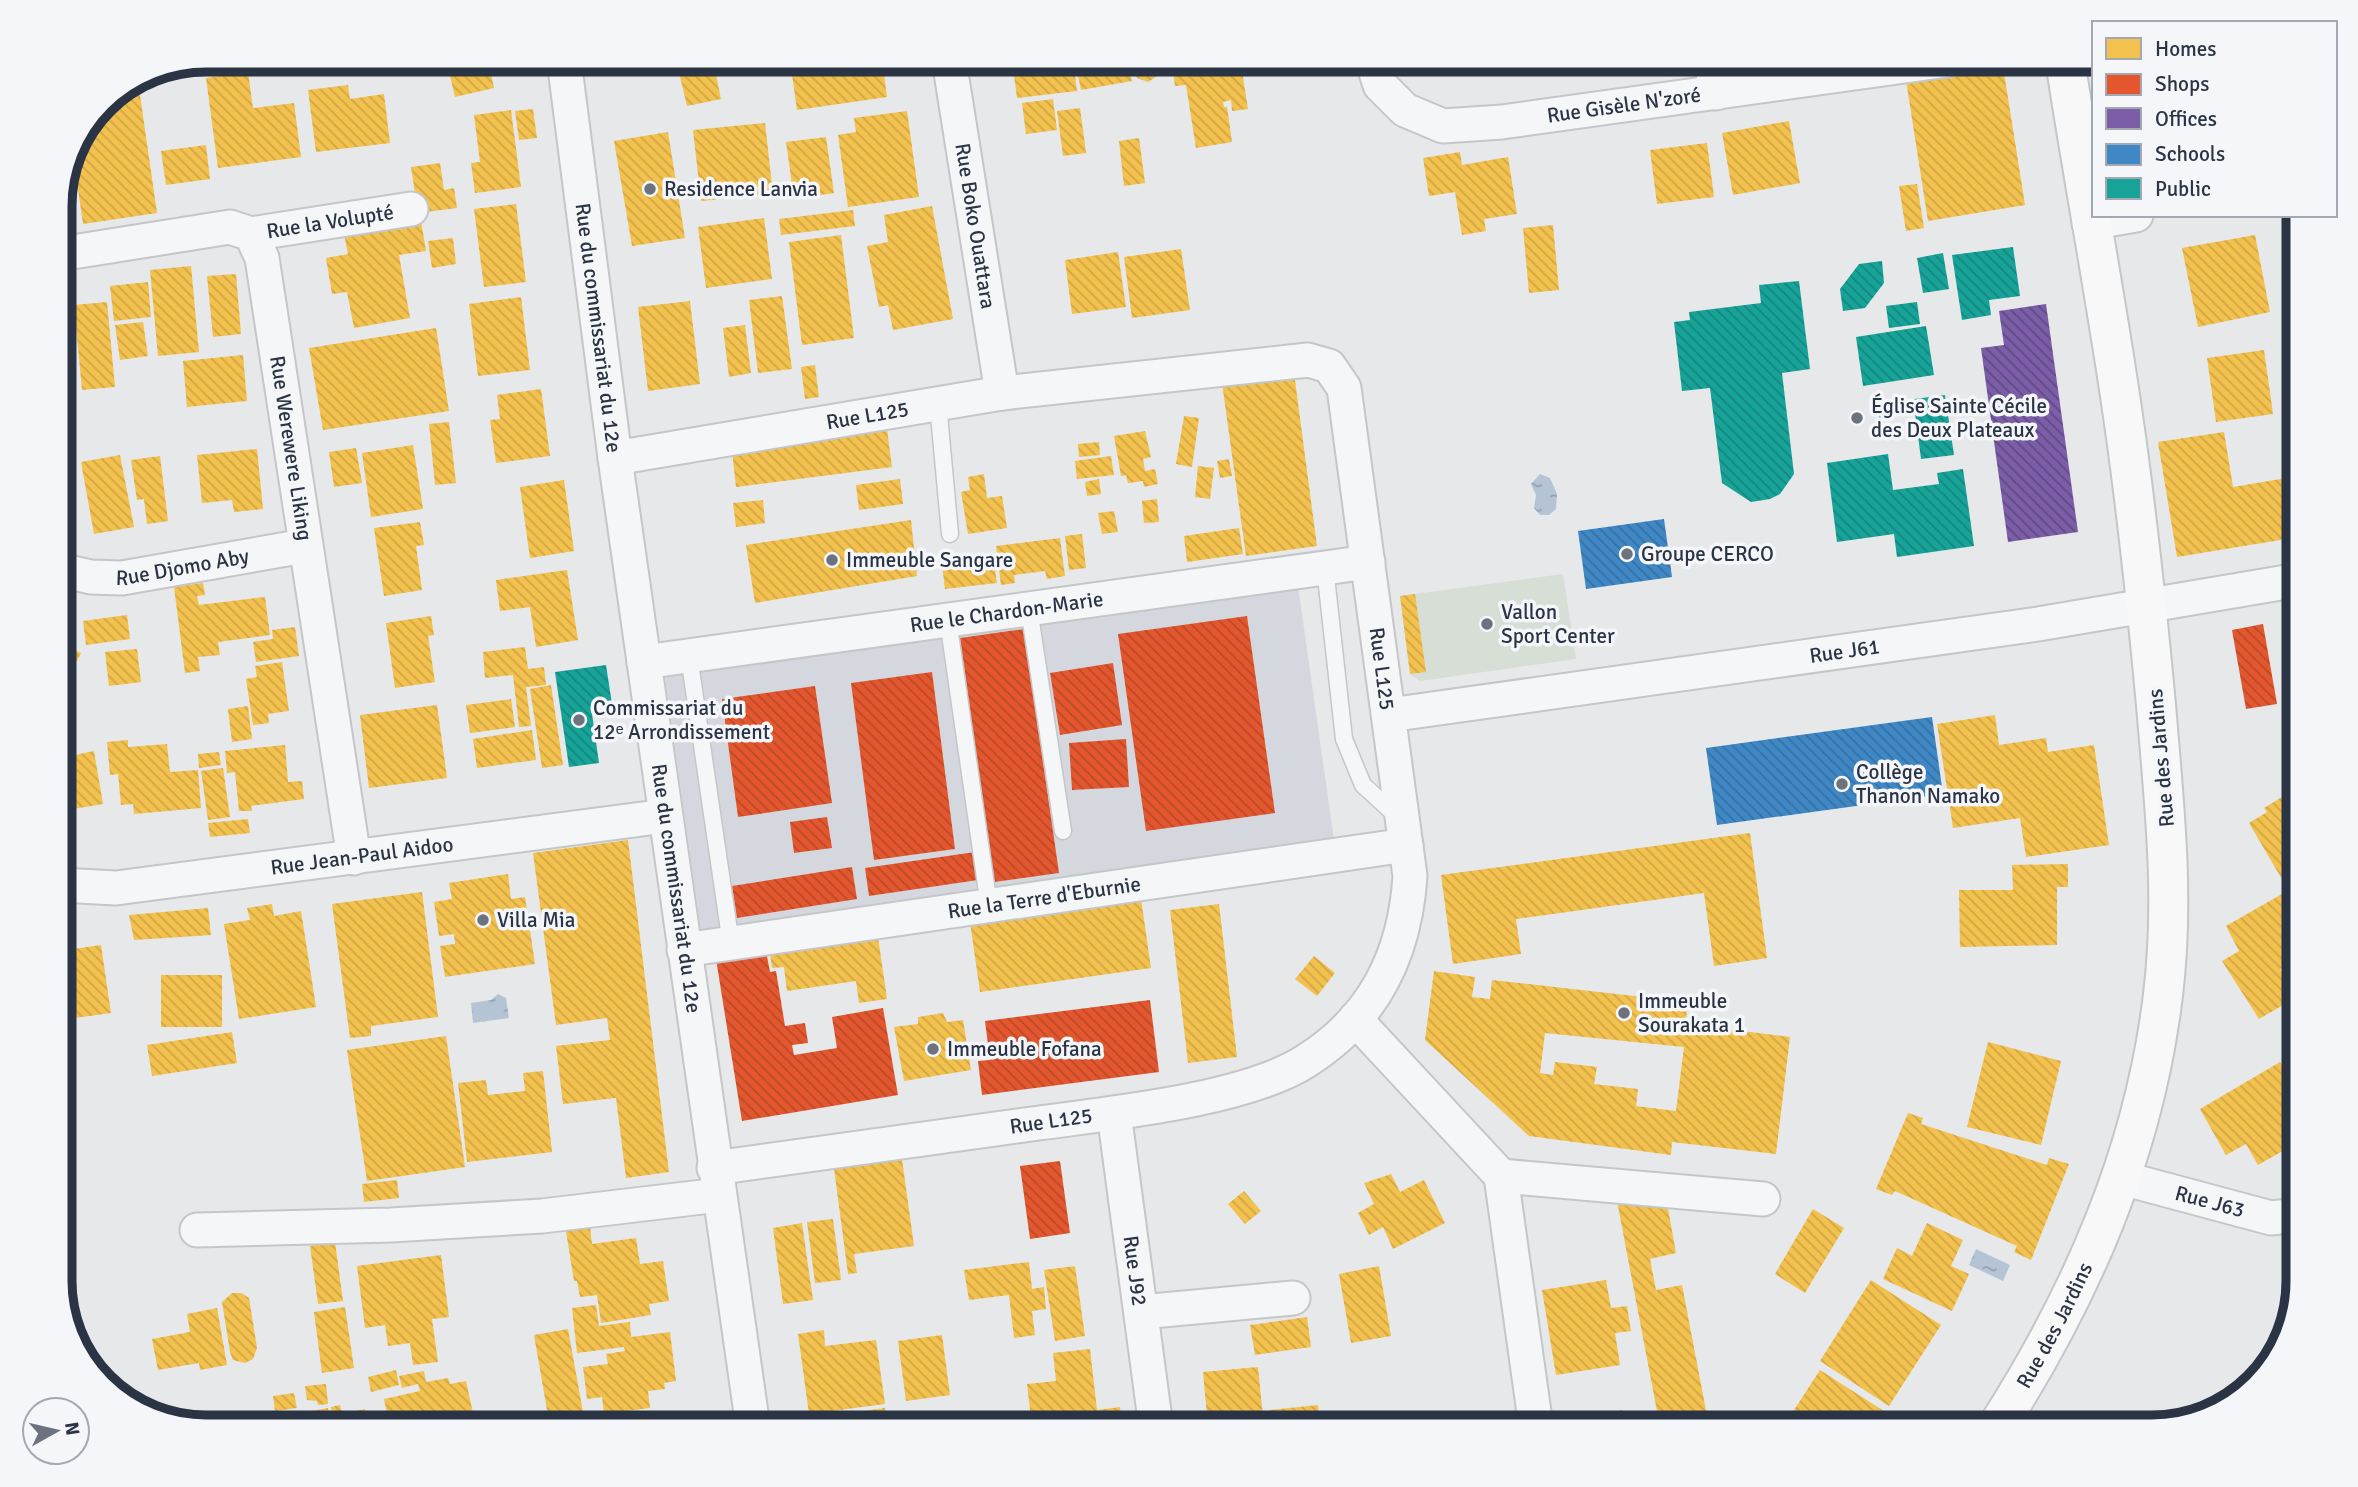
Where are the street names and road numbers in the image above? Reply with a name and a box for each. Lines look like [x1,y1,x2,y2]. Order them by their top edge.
street label: Rue Gisèle N'zoré [1545,81,1703,129]
street label: Rue Boko Ouattara [949,141,1001,311]
street label: Rue la Volupté [265,199,395,244]
street label: Rue du commissariat du 12e [569,201,627,454]
street label: Rue Werewere Liking [264,354,318,542]
street label: Rue L125 [824,396,911,435]
street label: Rue Djomo Aby [115,543,251,591]
street label: Rue le Chardon-Marie [908,586,1105,638]
street label: Rue L125 [1363,626,1400,712]
street label: Rue J61 [1808,633,1881,669]
street label: Rue des Jardins [2142,688,2180,828]
street label: Rue du commissariat du 12e [646,762,707,1015]
street label: Rue Jean-Paul Aidoo [269,831,455,881]
street label: Rue la Terre d'Eburnie [946,871,1143,925]
street label: Rue L125 [1008,1102,1094,1140]
street label: Rue J63 [2172,1180,2247,1223]
street label: Rue J92 [1117,1234,1153,1307]
street label: Rue des Jardins [2011,1258,2098,1393]

